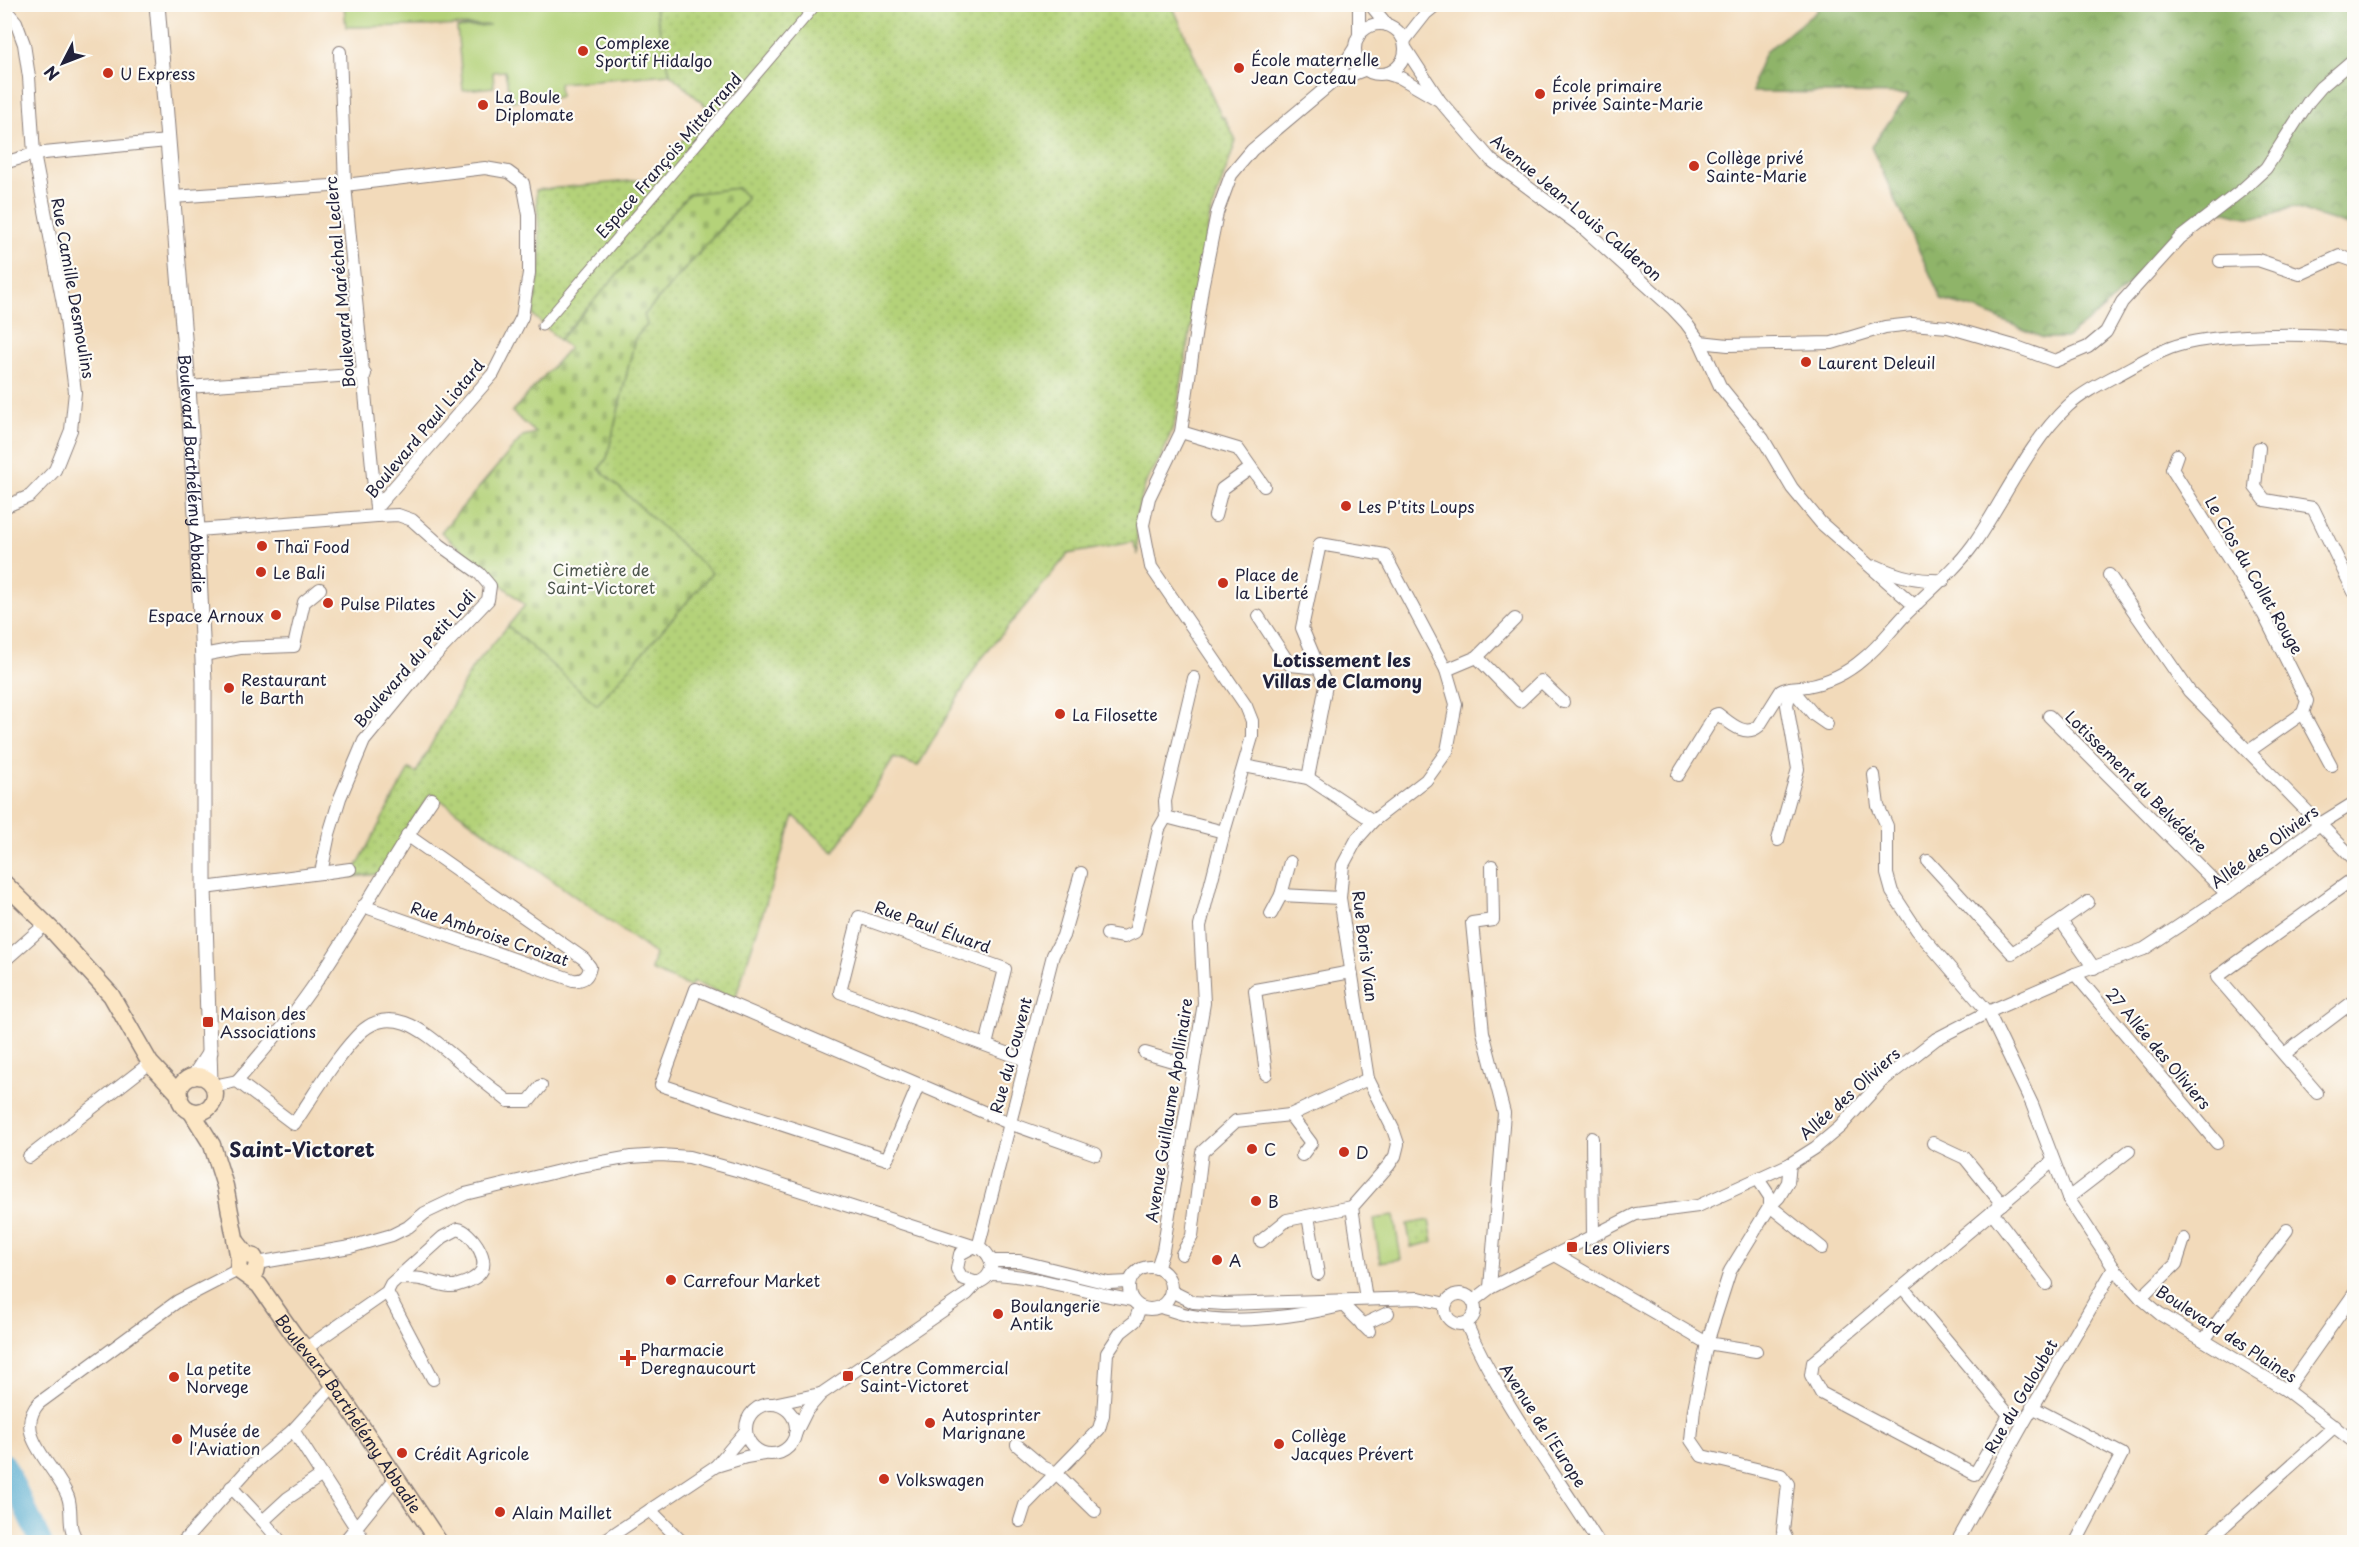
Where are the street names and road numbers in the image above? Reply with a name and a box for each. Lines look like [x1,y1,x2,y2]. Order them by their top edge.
street label: Espace François Mitterrand [590,67,746,243]
street label: Avenue Jean-Louis Calderon [1486,128,1668,286]
street label: Boulevard Maréchal Leclerc [318,175,360,389]
street label: Rue Camille Desmoulins [46,196,102,380]
street label: Boulevard Barthélémy Abbadie [173,353,212,594]
street label: Boulevard Paul Liotard [359,353,489,502]
street label: Le Clos du Collet Rouge [2200,492,2310,659]
street label: Boulevard du Petit Lodi [347,584,481,732]
street label: Lotissement du Belvédère [2061,705,2214,858]
street label: Allée des Oliviers [2205,799,2323,893]
street label: Rue Boris Vian [1347,889,1385,1003]
street label: Rue Paul Éluard [872,894,995,958]
street label: Rue Ambroise Croizat [408,895,573,972]
street label: 27 Allée des Oliviers [2101,982,2217,1114]
street label: Rue du Couvent [983,994,1037,1116]
street label: Avenue Guillaume Apollinaire [1138,996,1198,1224]
street label: Allée des Oliviers [1793,1041,1905,1145]
street label: Boulevard des Plaines [2152,1278,2302,1388]
street label: Boulevard Barthélémy Abbadie [270,1309,428,1518]
street label: Rue du Galoubet [1978,1334,2063,1458]
street label: Avenue de l'Europe [1495,1358,1593,1492]

